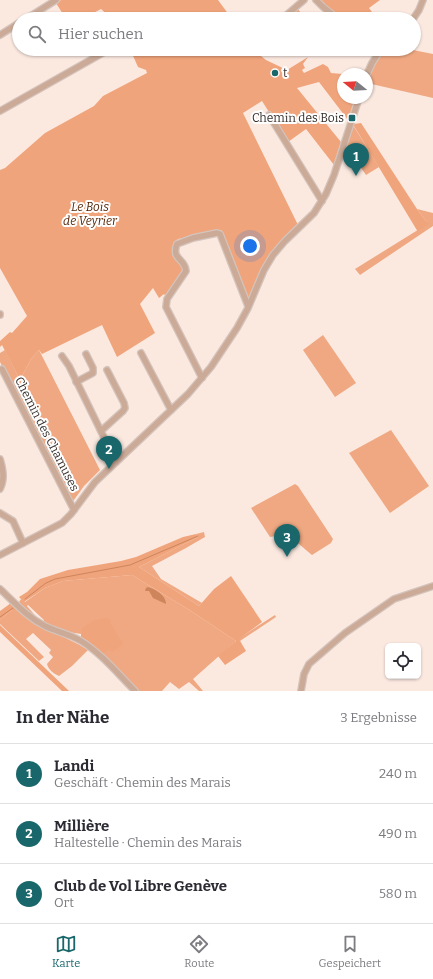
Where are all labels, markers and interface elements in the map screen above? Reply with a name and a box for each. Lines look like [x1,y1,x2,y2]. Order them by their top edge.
search box [12,12,421,56]
icon: search [26,23,48,45]
text: Hier suchen [58,25,143,43]
place label: t [283,66,288,80]
marker: t [270,68,280,78]
north arrow [337,68,373,104]
place label: Chemin des Bois [252,111,344,125]
marker: Chemin des Bois [347,113,357,123]
pin: 1 [343,143,369,176]
park label: Le Bois de Veyrier [63,200,118,228]
your location [240,236,260,256]
street label: Chemin des Chamuses [12,374,82,494]
pin: 2 [96,436,122,469]
pin: 3 [274,524,300,557]
map controls [385,643,421,679]
button: locate [385,643,421,679]
text: In der Nähe [16,707,109,728]
text: 3 Ergebnisse [340,710,417,725]
text: Landi [54,757,94,775]
text: 1 [26,766,32,781]
text: 240 m [379,766,417,781]
text: Geschäft · Chemin des Marais [54,775,231,790]
text: Millière [54,817,109,835]
text: 2 [25,826,33,841]
text: 490 m [378,826,417,841]
text: Haltestelle · Chemin des Marais [54,835,242,850]
text: Club de Vol Libre Genève [54,877,227,895]
text: 3 [25,886,33,901]
text: 580 m [379,886,417,901]
text: Ort [54,895,74,910]
tab: Karte [52,933,80,970]
tab: Route [184,933,214,970]
tab: Gespeichert [319,933,381,970]

